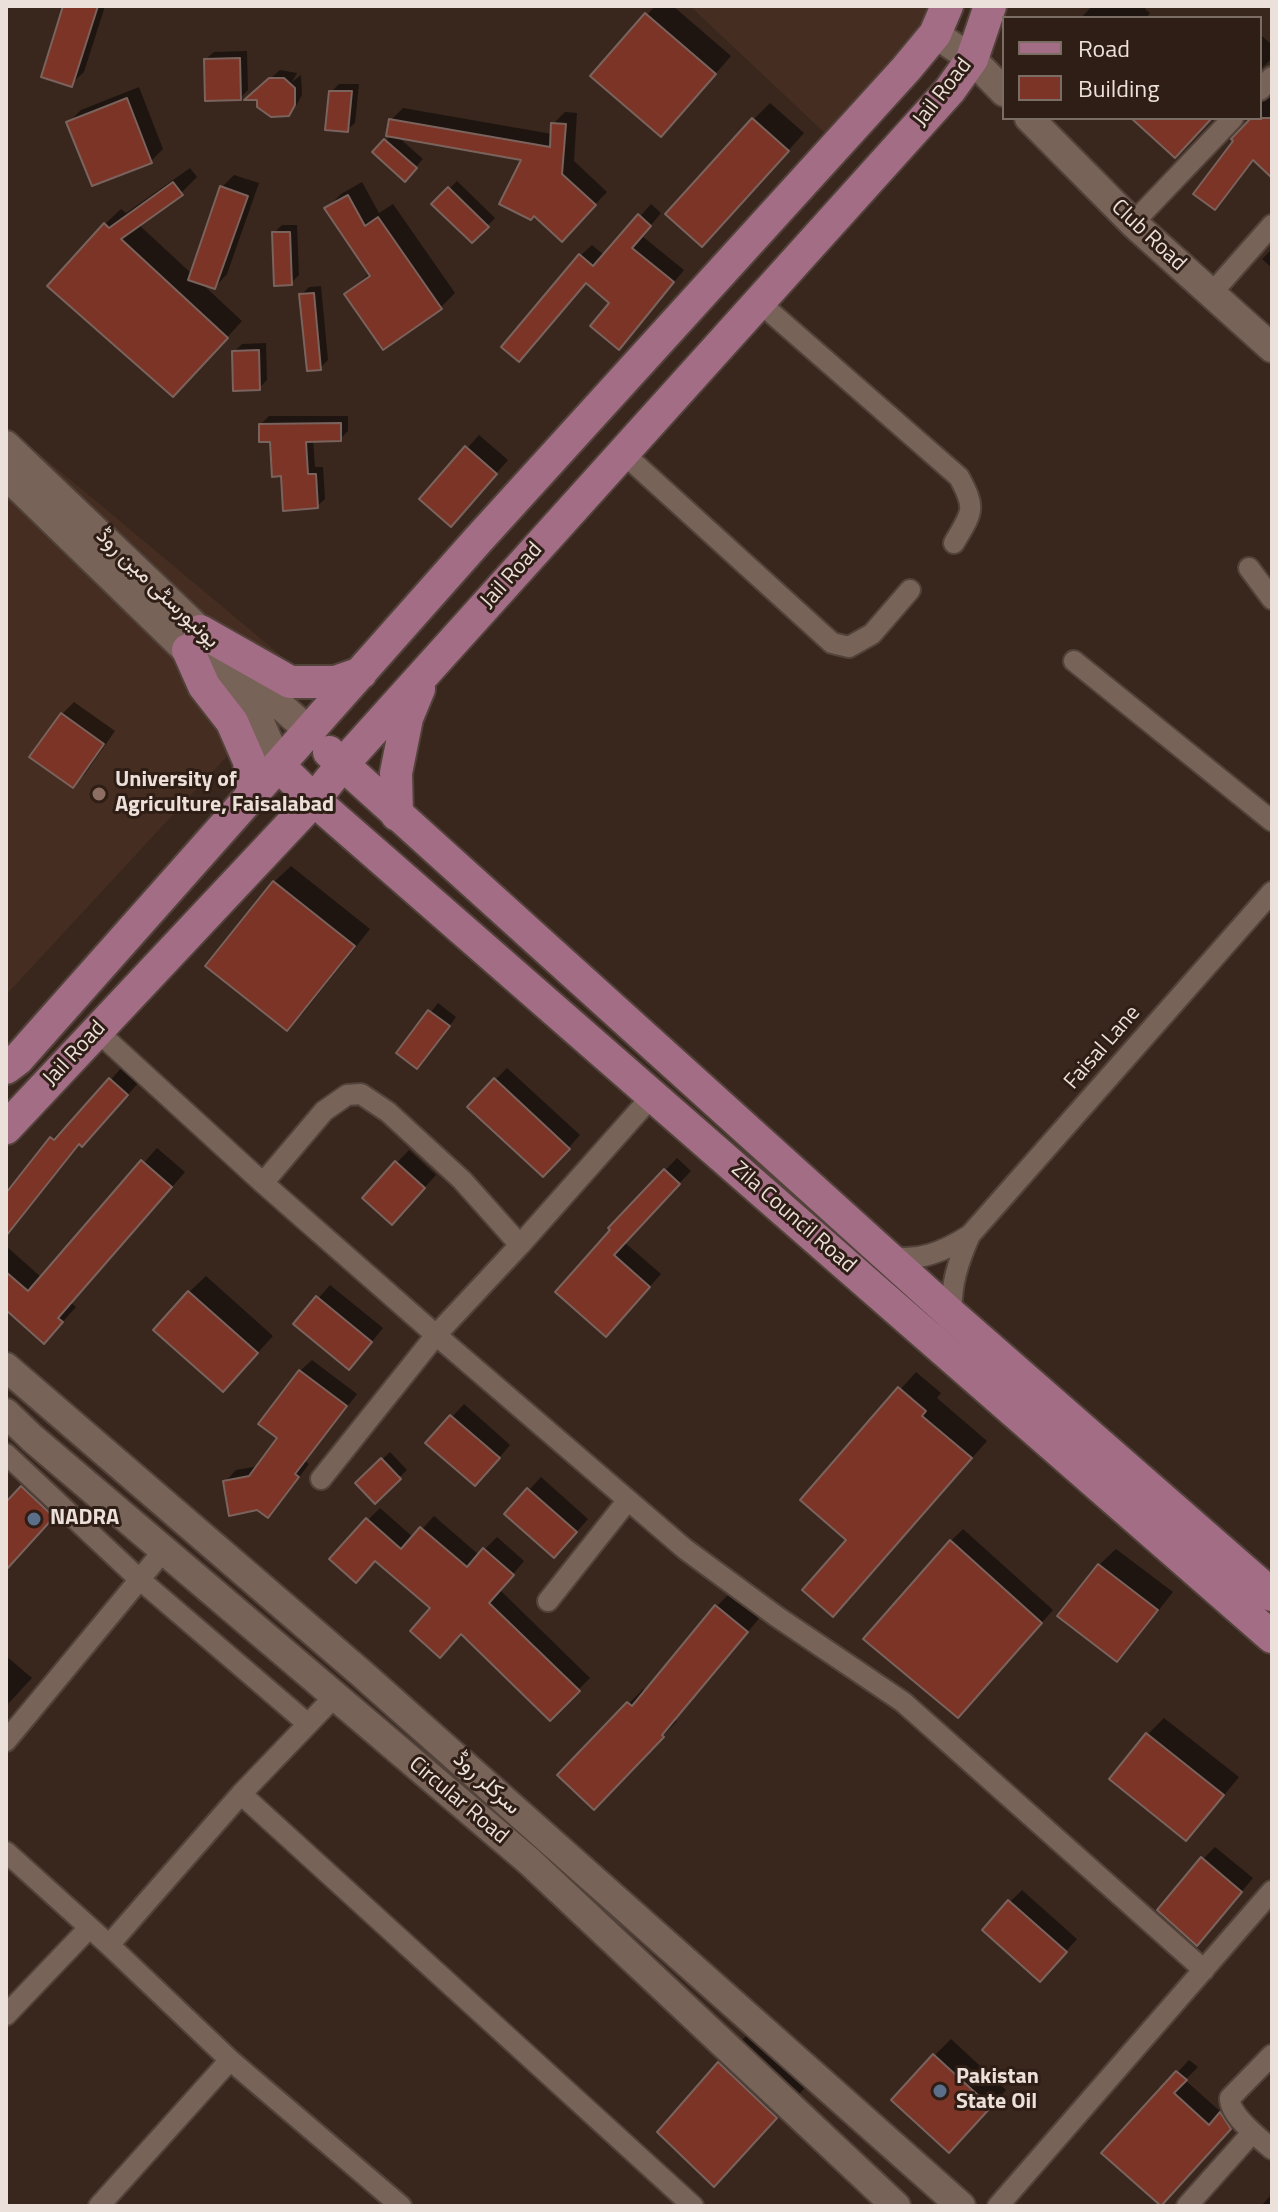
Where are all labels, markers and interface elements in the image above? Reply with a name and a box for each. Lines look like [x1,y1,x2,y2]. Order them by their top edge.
legend [1002,16,1262,120]
text: Road [1078,30,1130,66]
street label: Jail Road [908,53,978,133]
text: Building [1078,70,1160,106]
street label: Club Road [1105,195,1191,277]
street label: یونیورسٹی مین روڈ [90,523,224,655]
street label: Jail Road [476,538,548,614]
place label: University of Agriculture, Faisalabad [115,768,334,820]
marker: University of Agriculture, Faisalabad [90,785,108,803]
street label: Faisal Lane [1059,1001,1147,1095]
street label: Jail Road [38,1016,112,1092]
street label: Zila Council Road [725,1157,861,1279]
place label: NADRA [50,1506,119,1532]
marker: NADRA [25,1510,43,1528]
street label: سرکلر روڈ [447,1747,525,1821]
street label: Circular Road [403,1752,513,1850]
place label: Pakistan State Oil [956,2065,1039,2116]
marker: Pakistan State Oil [931,2082,949,2100]

